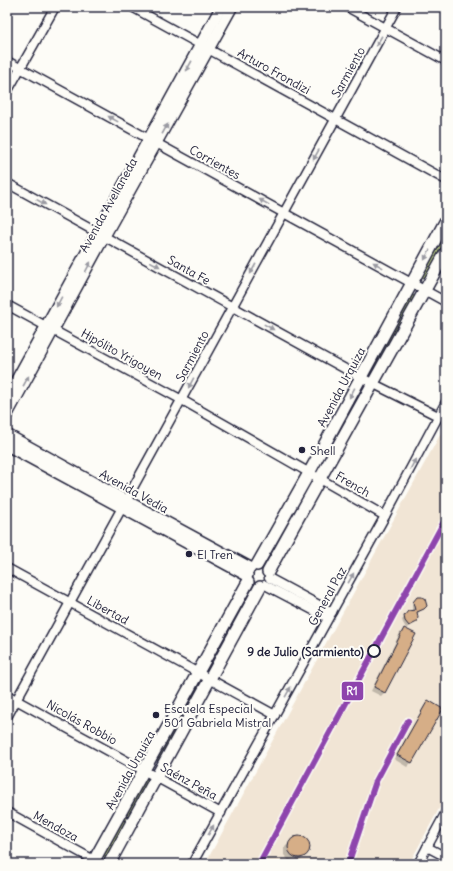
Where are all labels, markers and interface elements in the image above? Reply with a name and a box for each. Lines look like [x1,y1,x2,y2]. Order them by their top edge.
one-way arrow [375,35,382,47]
street label: Sarmiento [328,44,368,100]
street label: Arturo Frondizi [235,45,313,97]
one-way arrow [186,60,193,72]
one-way arrow [107,116,119,123]
one-way arrow [161,123,168,135]
street label: Corrientes [187,142,243,182]
one-way arrow [313,149,319,161]
street label: Avenida Avellaneda [76,155,140,255]
one-way arrow [35,198,47,205]
one-way arrow [258,199,270,205]
one-way arrow [424,249,431,261]
street label: Santa Fe [165,252,213,288]
one-way arrow [85,261,91,273]
one-way arrow [149,261,161,268]
one-way arrow [372,261,383,268]
one-way arrow [249,263,256,275]
one-way arrow [56,296,62,308]
one-way arrow [263,324,275,330]
street label: Hipólito Yrigoyen [78,325,166,383]
street label: Sarmiento [172,328,212,384]
street label: Avenida Urquiza [314,344,368,429]
one-way arrow [23,375,29,387]
one-way arrow [187,377,194,389]
one-way arrow [348,387,355,399]
place label: Shell [310,443,335,458]
marker: Shell [297,445,307,455]
one-way arrow [409,458,416,469]
street label: Avenida Vedia [97,466,171,516]
street label: French [333,468,373,500]
place label: El Tren [197,547,233,562]
marker: El Tren [184,549,194,559]
street label: General Paz [305,564,349,628]
one-way arrow [347,572,354,584]
street label: Libertad [85,593,131,627]
place label: 9 de Julio (Sarmiento) [247,644,364,660]
marker: 9 de Julio (Sarmiento) [367,644,381,658]
line badge: R1 [341,681,364,701]
text: R1 [346,684,358,698]
one-way arrow [285,686,291,698]
street label: Nicolás Robbio [44,696,120,748]
place label: Escuela Especial 501 Gabriela Mistral [164,701,271,730]
marker: Escuela Especial 501 Gabriela Mistral [151,710,161,720]
street label: Avenida Urquiza [102,728,158,812]
street label: Saénz Peña [158,759,220,803]
street label: Mendoza [31,807,81,845]
one-way arrow [208,824,215,836]

